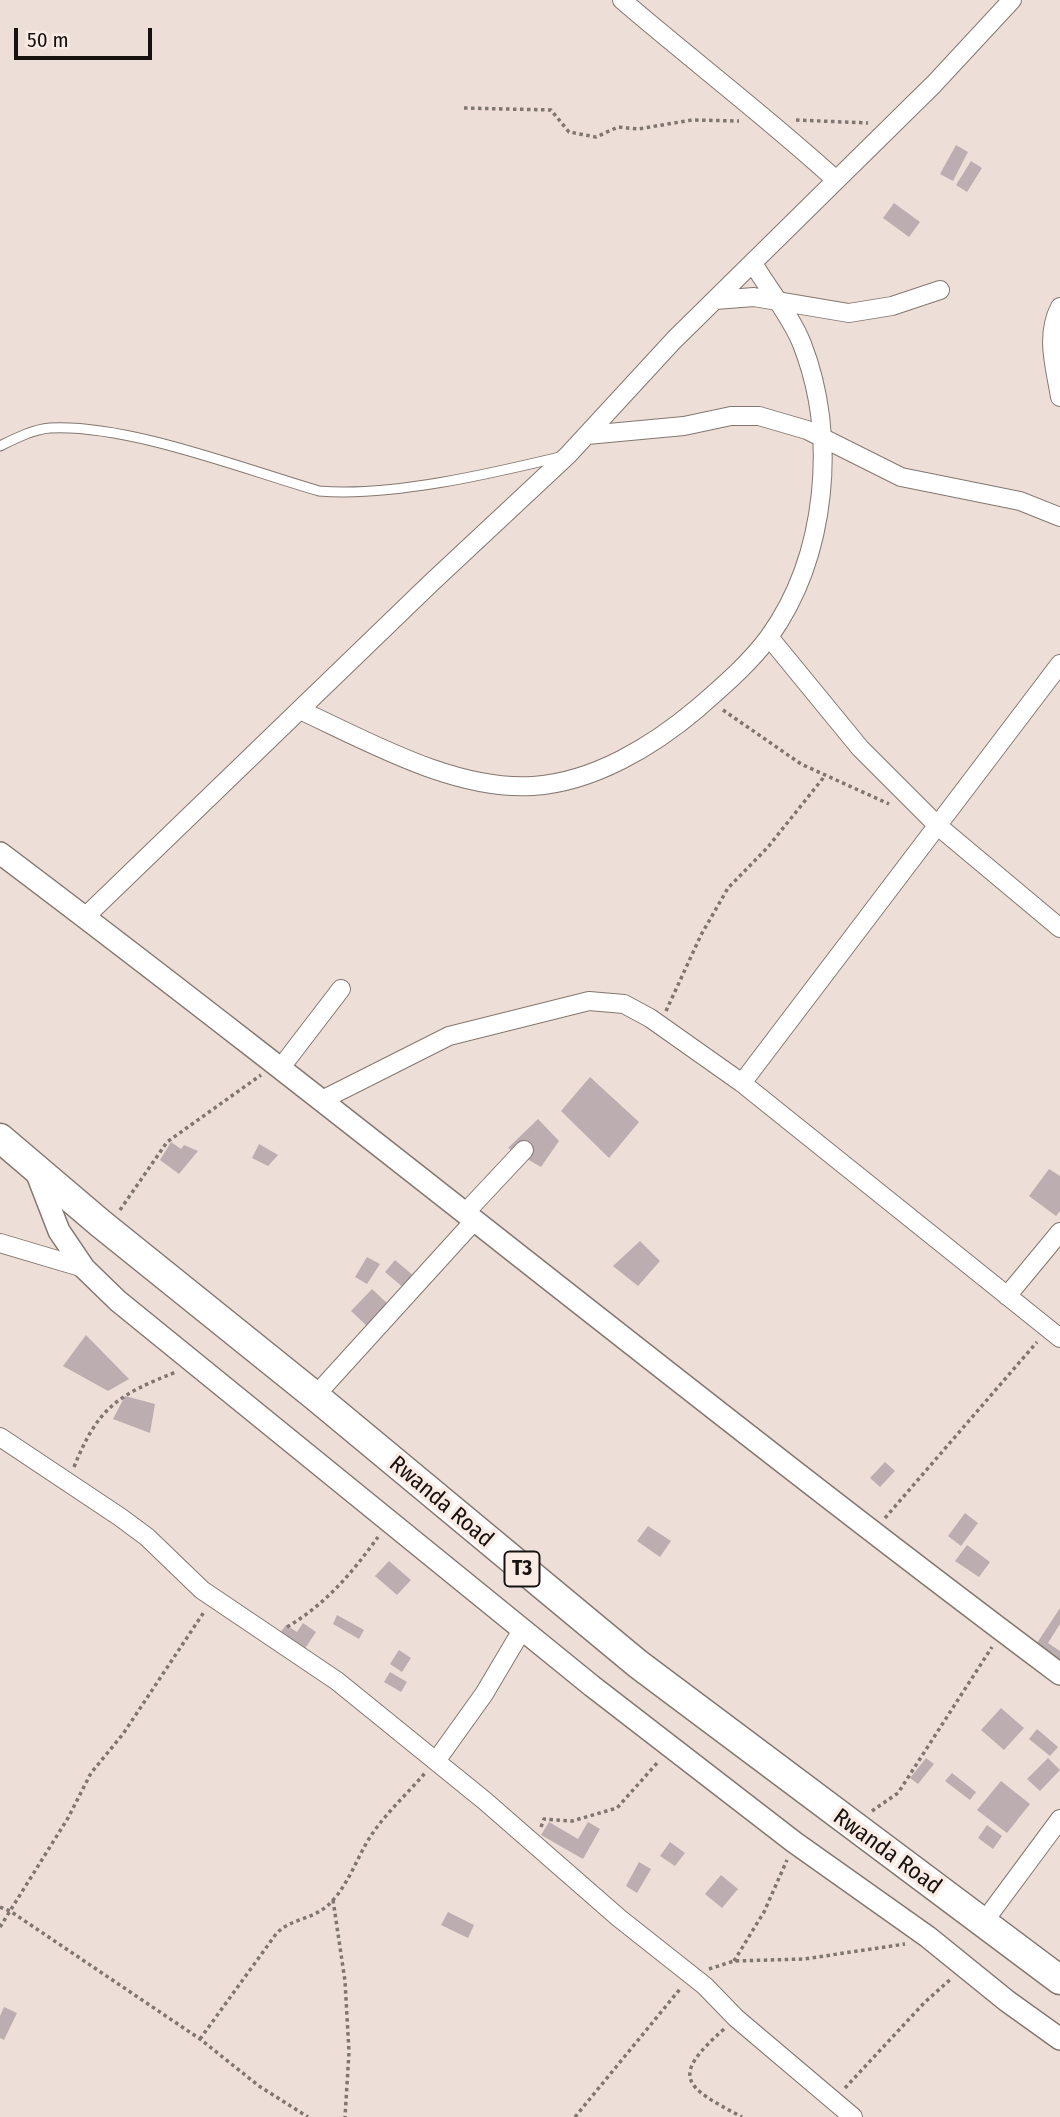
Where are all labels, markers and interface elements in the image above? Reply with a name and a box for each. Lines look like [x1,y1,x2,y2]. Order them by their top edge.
scale bar [18,14,156,58]
text: 50 m [27,27,69,53]
street label: Rwanda Road [383,1450,499,1554]
road number: T3 [504,1552,540,1586]
street label: Rwanda Road [827,1803,947,1901]

